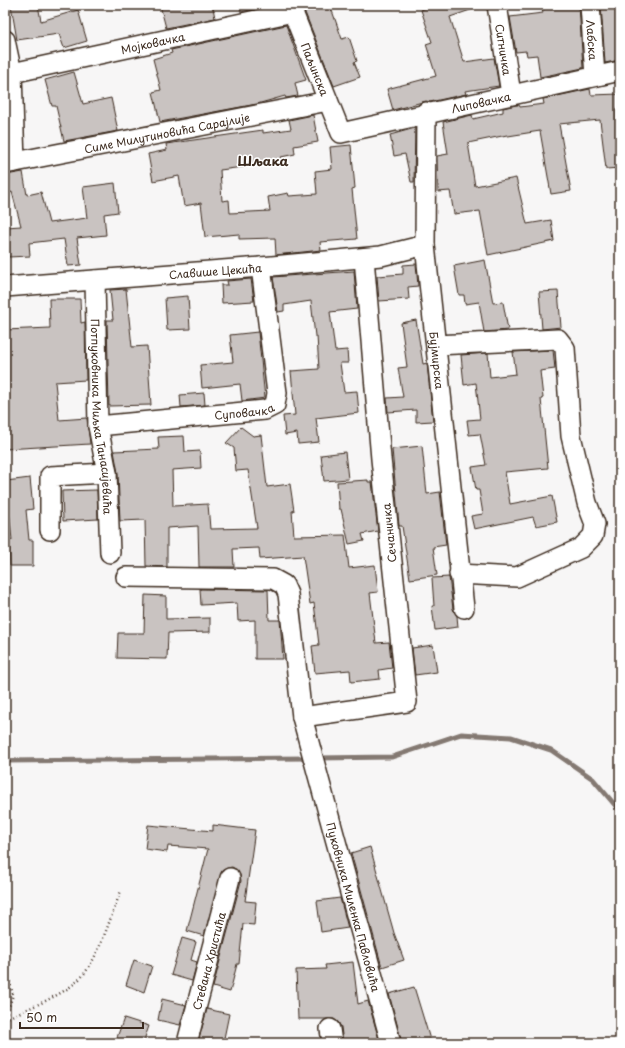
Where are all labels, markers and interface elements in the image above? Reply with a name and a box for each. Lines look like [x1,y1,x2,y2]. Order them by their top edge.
street label: Лабска [583,19,602,61]
street label: Ситничка [492,23,516,76]
street label: Мојковачка [119,27,186,58]
street label: Паљинска [297,40,334,98]
street label: Липовачка [450,87,512,117]
street label: Симе Милутиновића Сарајлије [83,108,251,157]
district label: Шљака [237,151,289,170]
street label: Славише Цекића [168,258,262,283]
street label: Потпуковника Миљка Танасијевића [87,318,117,515]
street label: Бујмирска [426,331,449,390]
street label: Суповачка [214,398,277,423]
street label: Сечаничка [377,502,401,563]
street label: Пуковника Миленка Павловића [323,820,385,994]
street label: Стевана Христића [188,910,229,1012]
scale bar [20,1004,143,1030]
text: 50 m [26,1008,57,1026]

